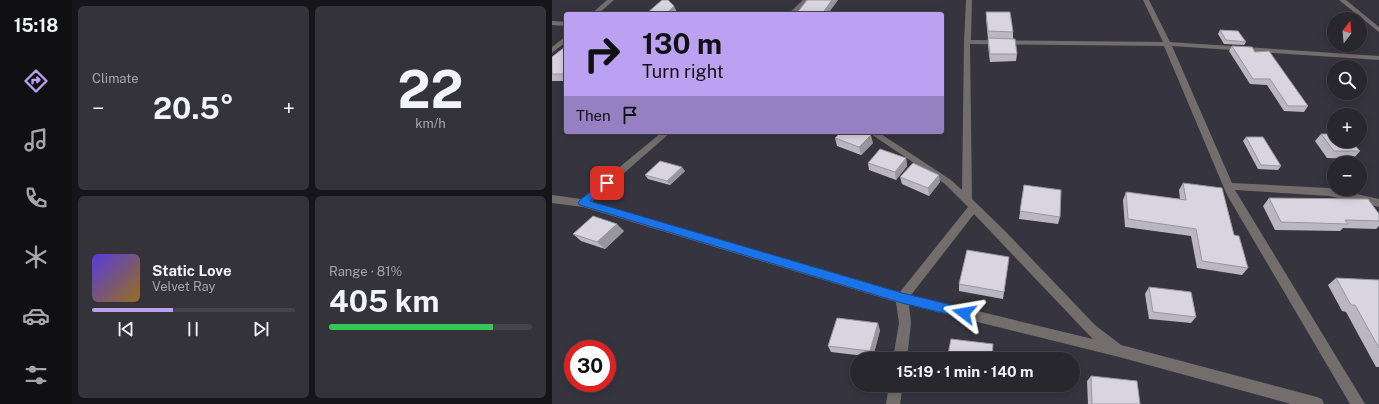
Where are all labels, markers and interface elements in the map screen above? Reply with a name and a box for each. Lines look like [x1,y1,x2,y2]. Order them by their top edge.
north arrow [1327,12,1367,52]
map controls [1327,12,1367,196]
text: 15:18 [14,15,58,36]
text: 130 m [642,27,722,60]
icon: right [576,28,628,80]
text: 22 [397,59,464,120]
button: search [1327,60,1367,100]
text: Turn right [642,61,724,82]
icon: directions [22,67,50,95]
text: Climate [92,71,139,86]
text: 20.5° [153,90,234,126]
text: − [92,95,104,121]
text: + [283,95,295,121]
icon: arrive [619,104,641,126]
text: Then [576,107,611,124]
button: + [1327,108,1367,148]
text: km/h [415,116,446,131]
icon: music [22,126,50,154]
button: − [1327,156,1367,196]
pin [590,166,624,200]
icon: arrive [596,172,618,194]
icon: phone [22,184,50,212]
icon: climate [22,243,50,271]
text: Static Love [152,262,232,279]
text: Range · 81% [329,264,402,279]
text: Velvet Ray [152,279,216,294]
text: 405 km [329,283,439,319]
position arrow [943,292,985,334]
icon: car [22,302,50,330]
icon: previous [115,318,137,340]
icon: pause [182,318,204,340]
icon: next [250,318,272,340]
speed limit sign: 30 [564,340,616,392]
icon: filters [22,361,50,389]
text: 15:19 · 1 min · 140 m [896,363,1034,380]

